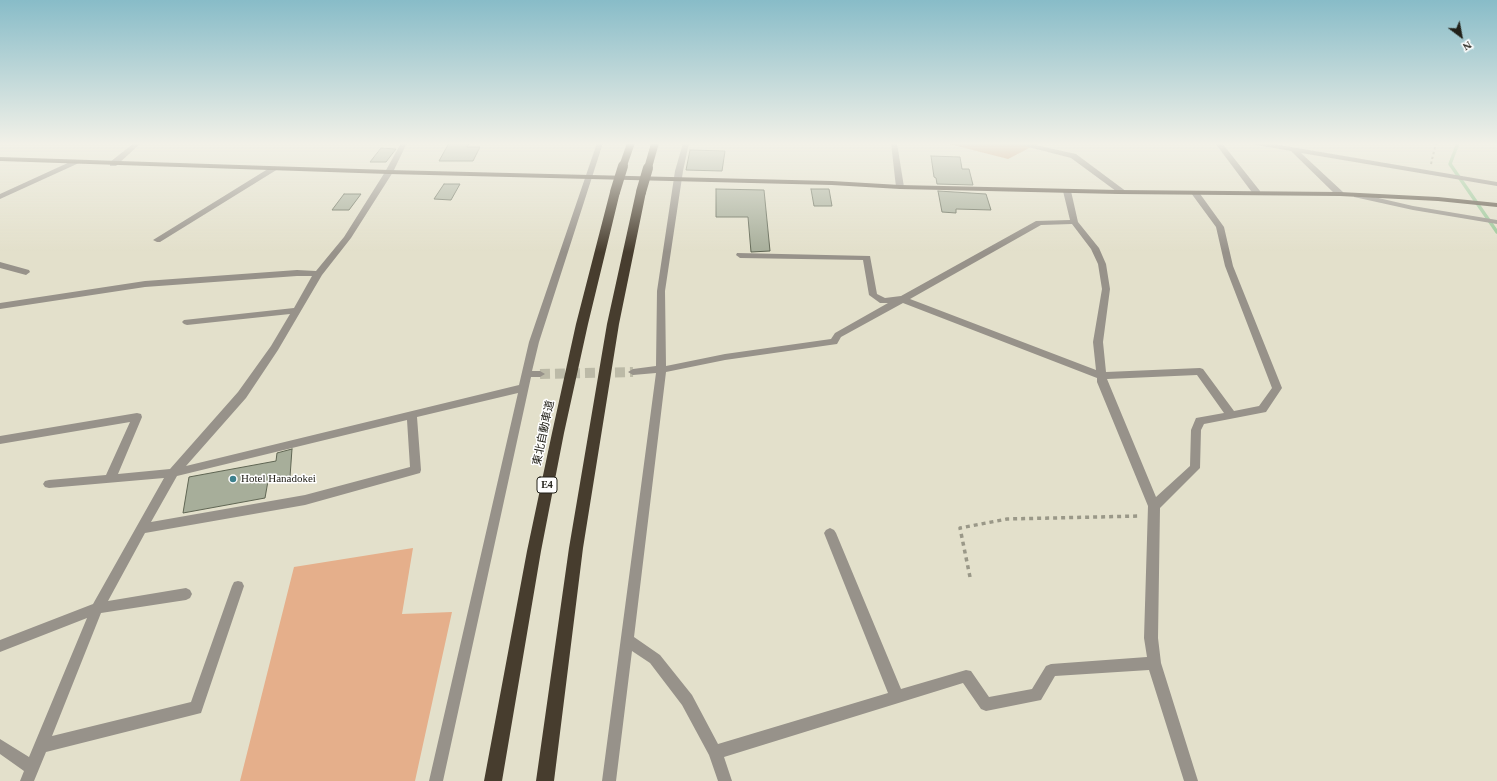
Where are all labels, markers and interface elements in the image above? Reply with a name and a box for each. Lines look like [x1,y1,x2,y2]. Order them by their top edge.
north arrow [1441,16,1481,56]
text: N [1461,39,1474,53]
street label: 東北自動車道 [531,399,557,467]
place label: Hotel Hanadokei [241,472,316,486]
marker: Hotel Hanadokei [228,474,238,484]
road number: E4 [537,477,557,493]

